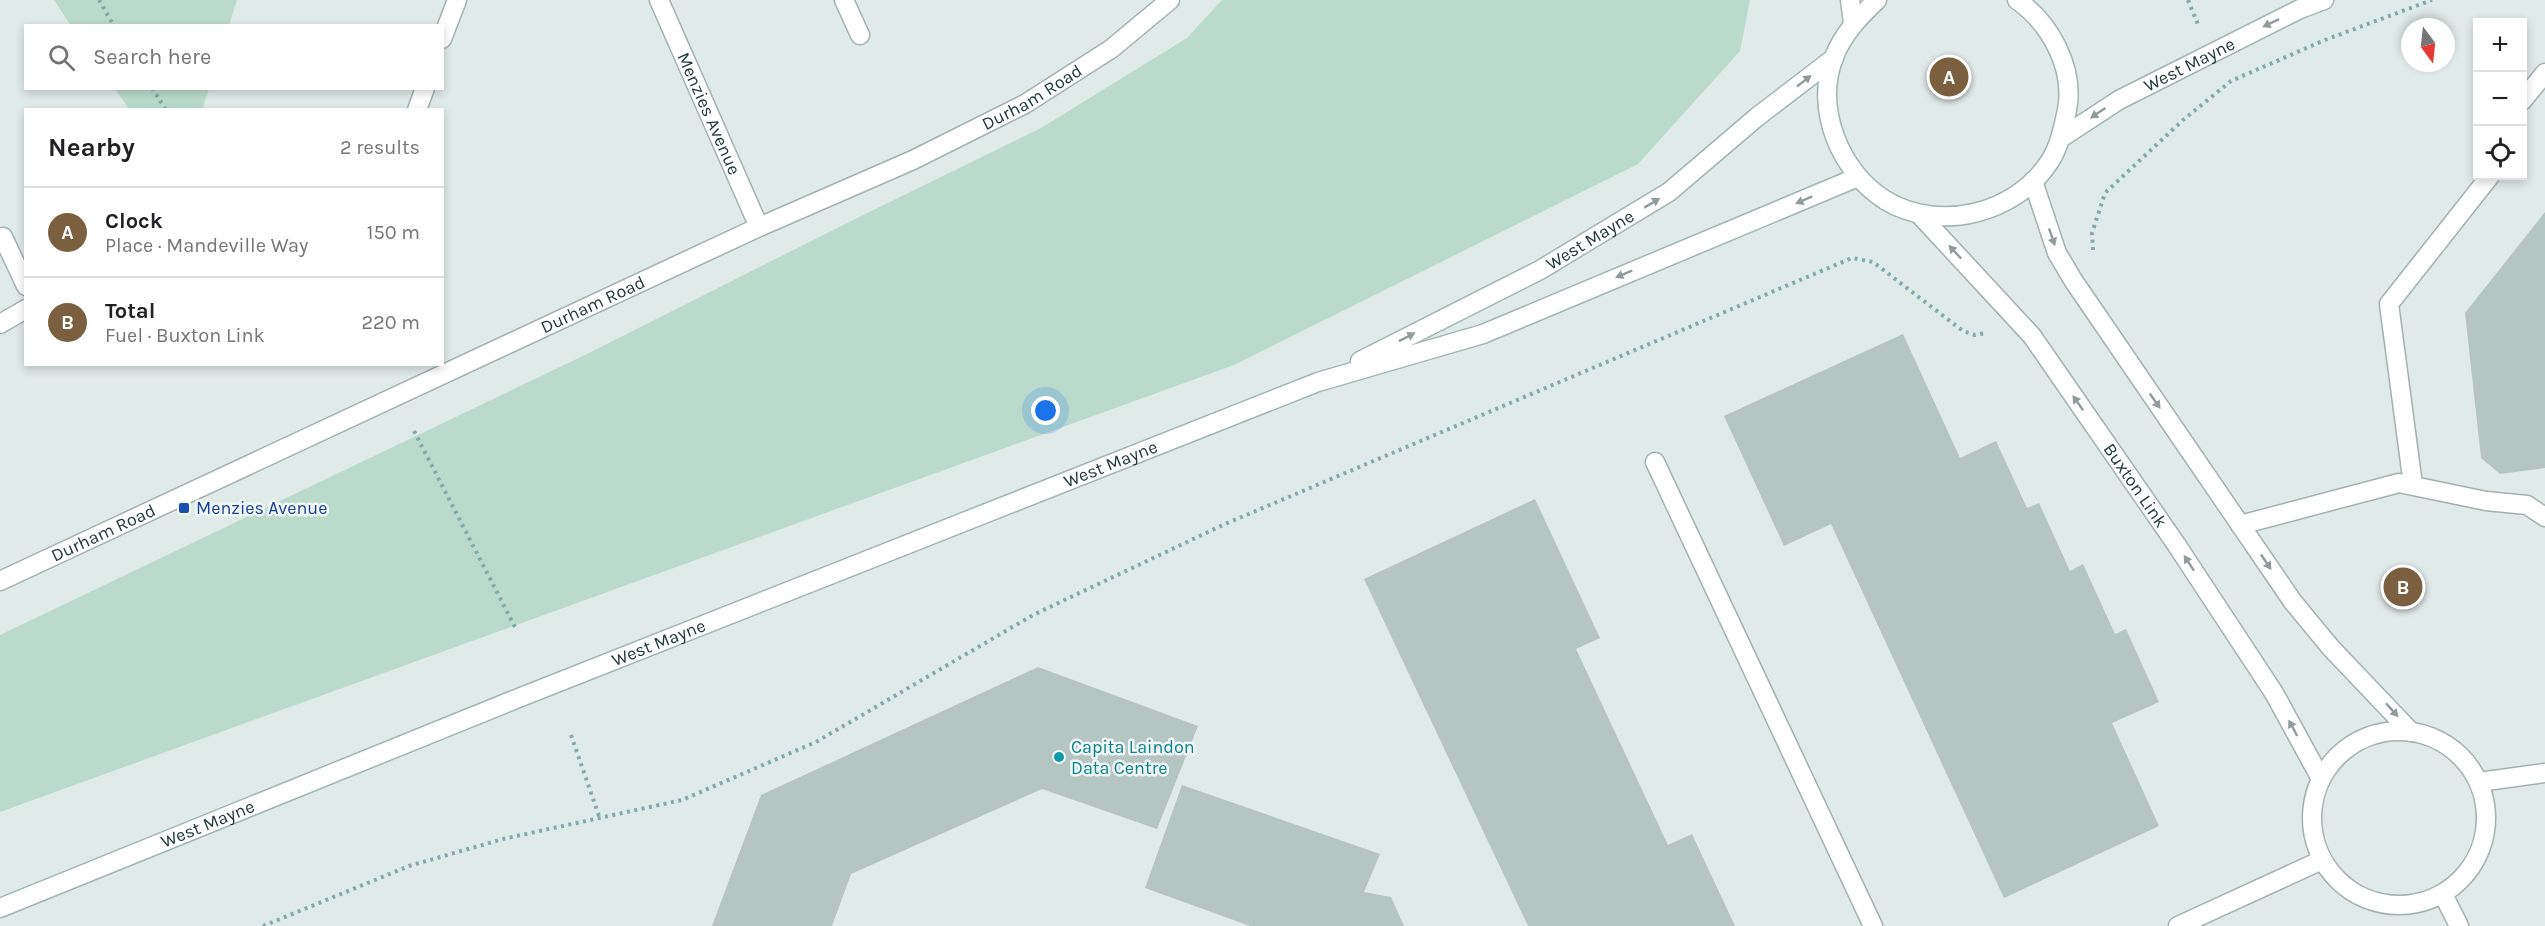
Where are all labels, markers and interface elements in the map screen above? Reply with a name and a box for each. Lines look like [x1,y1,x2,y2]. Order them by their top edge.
north arrow [2401,18,2455,72]
map controls [2473,18,2527,180]
button: + [2473,18,2527,72]
one-way arrow [2262,19,2279,28]
search box [24,24,444,90]
street label: West Mayne [2140,33,2238,97]
icon: search [45,41,78,74]
text: Search here [93,44,211,70]
street label: Menzies Avenue [672,49,746,178]
pin: A [1930,54,1968,100]
street label: Durham Road [978,59,1086,135]
button: − [2473,72,2527,126]
one-way arrow [1796,75,1811,87]
one-way arrow [2090,108,2106,119]
button: locate [2473,126,2527,180]
text: Nearby [48,132,135,163]
text: 2 results [340,136,420,159]
one-way arrow [1796,196,1813,205]
one-way arrow [1644,197,1660,208]
street label: West Mayne [1542,205,1638,275]
text: Clock [105,208,163,234]
text: A [61,221,74,244]
text: 150 m [367,221,420,244]
one-way arrow [2047,228,2057,246]
text: Place · Mandeville Way [105,234,308,257]
one-way arrow [1948,245,1962,260]
one-way arrow [1614,269,1632,279]
street label: Durham Road [537,271,648,338]
text: Total [105,298,155,324]
text: B [61,311,74,334]
text: 220 m [361,311,420,334]
text: Fuel · Buxton Link [105,324,265,347]
one-way arrow [1399,332,1416,342]
one-way arrow [2149,393,2161,409]
one-way arrow [2072,395,2084,411]
your location [1031,396,1060,425]
street label: West Mayne [1060,436,1161,492]
street label: Buxton Link [2099,439,2172,532]
place label: Menzies Avenue [196,497,327,519]
street label: Durham Road [48,499,159,567]
marker: Menzies Avenue [177,501,191,515]
one-way arrow [2260,554,2271,570]
one-way arrow [2184,555,2195,571]
pin: B [2384,564,2422,610]
street label: West Mayne [608,614,709,671]
one-way arrow [2385,702,2398,717]
one-way arrow [2288,719,2298,736]
place label: Capita Laindon Data Centre [1071,736,1195,779]
marker: Capita Laindon Data Centre [1052,750,1066,764]
street label: West Mayne [158,795,258,853]

